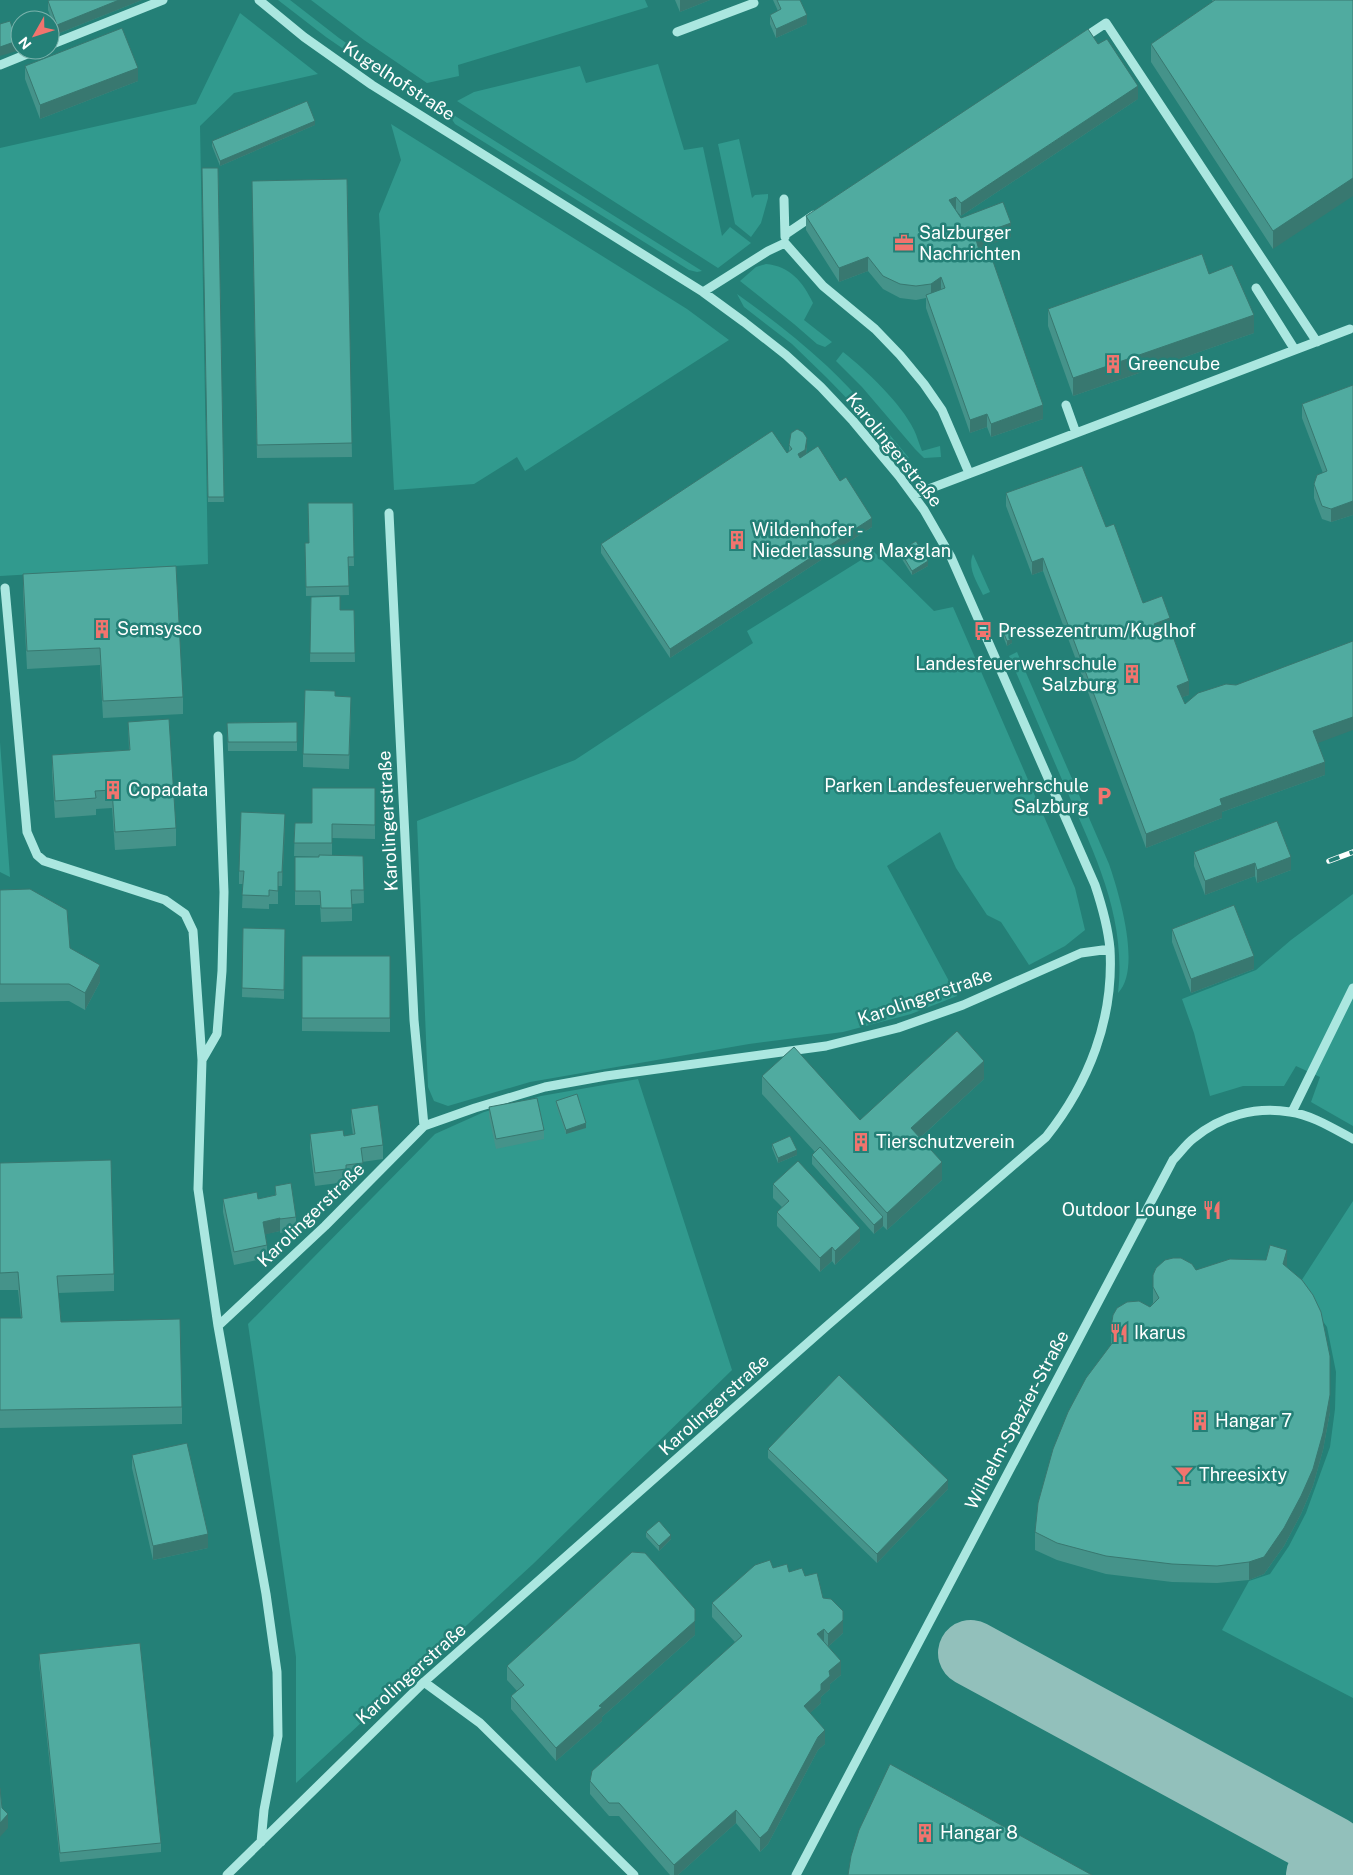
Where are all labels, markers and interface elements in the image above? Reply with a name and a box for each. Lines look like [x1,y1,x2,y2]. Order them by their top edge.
north arrow [10,10,60,60]
text: N [15,34,35,52]
street label: Kugelhofstraße [339,37,459,125]
place label: Salzburger Nachrichten [919,222,1021,264]
office icon: Salzburger Nachrichten [893,232,915,254]
building icon: Greencube [1102,353,1124,375]
place label: Greencube [1128,353,1220,374]
street label: Karolingerstraße [842,388,947,511]
place label: Wildenhofer - Niederlassung Maxglan [752,519,951,561]
building icon: Wildenhofer - Niederlassung Maxglan [726,529,748,551]
building icon: Semsysco [91,618,113,640]
place label: Semsysco [117,618,202,639]
bus stop icon: Pressezentrum/Kuglhof [972,620,994,642]
place label: Pressezentrum/Kuglhof [998,620,1196,641]
place label: Landesfeuerwehrschule Salzburg [915,653,1117,695]
building icon: Landesfeuerwehrschule Salzburg [1121,663,1143,685]
street label: Karolingerstraße [373,750,402,892]
place label: Parken Landesfeuerwehrschule Salzburg [824,775,1089,817]
building icon: Copadata [102,779,124,801]
place label: Copadata [128,779,208,800]
parking icon: Parken Landesfeuerwehrschule Salzburg [1093,785,1115,807]
street label: Karolingerstraße [855,964,995,1029]
building icon: Tierschutzverein [850,1131,872,1153]
place label: Tierschutzverein [876,1131,1015,1152]
street label: Karolingerstraße [253,1158,369,1271]
place label: Outdoor Lounge [1062,1199,1197,1220]
restaurant icon: Outdoor Lounge [1201,1199,1223,1221]
restaurant icon: Ikarus [1108,1322,1130,1344]
place label: Ikarus [1134,1322,1186,1343]
street label: Wilhelm-Spazier-Straße [960,1327,1073,1513]
street label: Karolingerstraße [654,1350,773,1460]
building icon: Hangar 7 [1189,1410,1211,1432]
place label: Hangar 7 [1215,1410,1292,1431]
bar icon: Threesixty [1173,1464,1195,1486]
place label: Threesixty [1199,1464,1288,1485]
street label: Karolingerstraße [351,1619,470,1729]
building icon: Hangar 8 [914,1822,936,1844]
place label: Hangar 8 [940,1822,1018,1843]

